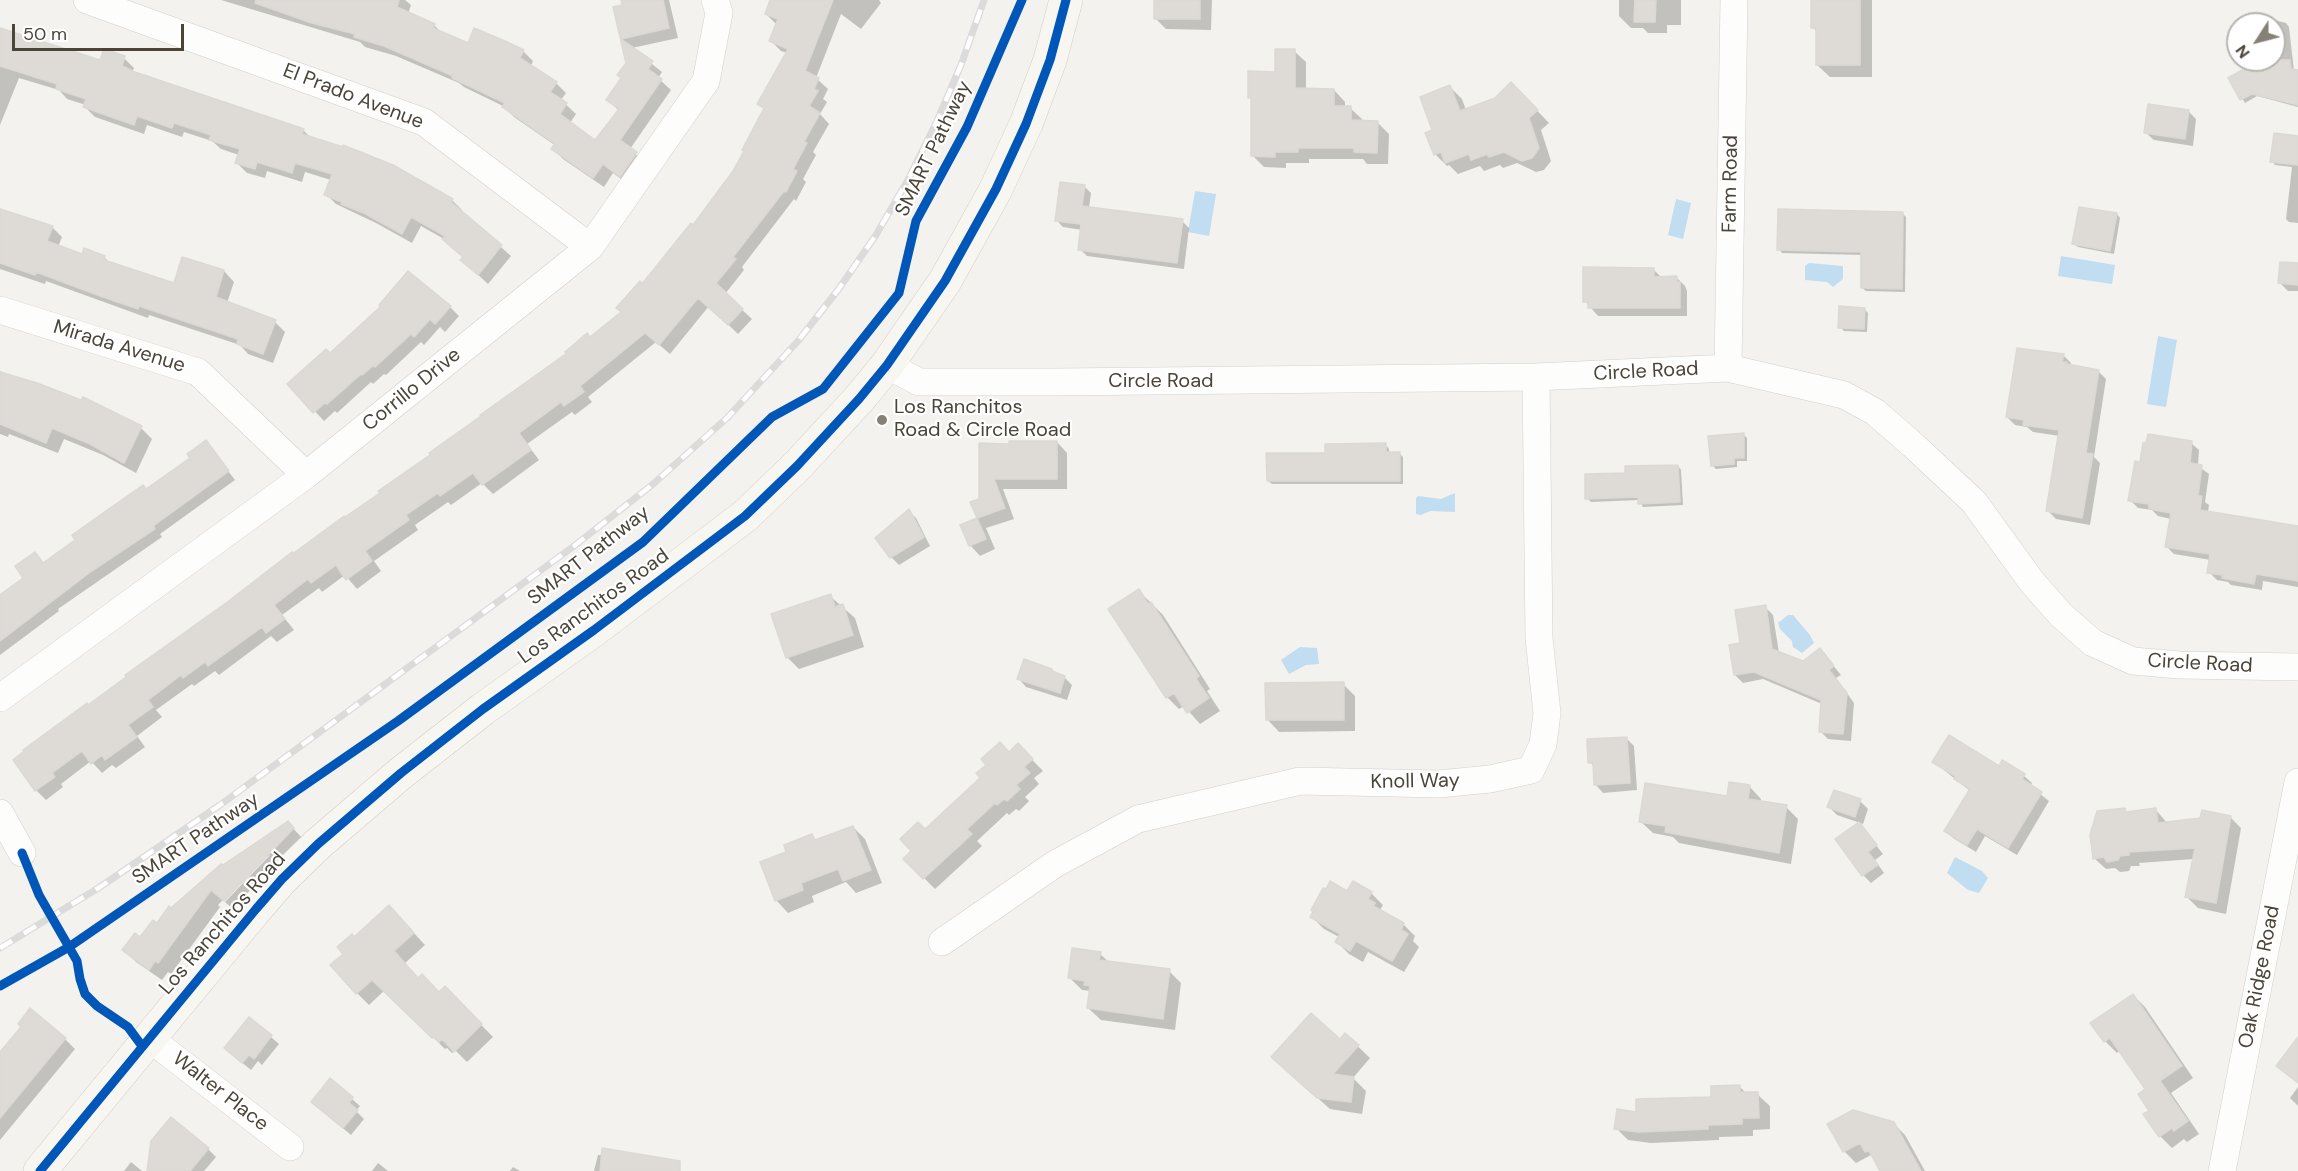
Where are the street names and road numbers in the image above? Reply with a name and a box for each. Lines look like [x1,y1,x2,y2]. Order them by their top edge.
street label: El Prado Avenue [279,59,427,135]
street label: SMART Pathway [891,77,977,221]
street label: Farm Road [1718,135,1744,233]
street label: Mirada Avenue [50,316,188,378]
street label: Corrillo Drive [358,343,466,437]
street label: Circle Road [1593,357,1699,387]
street label: Circle Road [1108,370,1214,394]
street label: SMART Pathway [523,501,655,611]
street label: Los Ranchitos Road [514,544,674,670]
street label: Circle Road [2147,649,2253,679]
street label: Knoll Way [1370,769,1460,795]
street label: SMART Pathway [128,788,264,890]
street label: Los Ranchitos Road [155,848,291,1000]
street label: Oak Ridge Road [2234,904,2286,1050]
street label: Walter Place [167,1047,273,1137]

